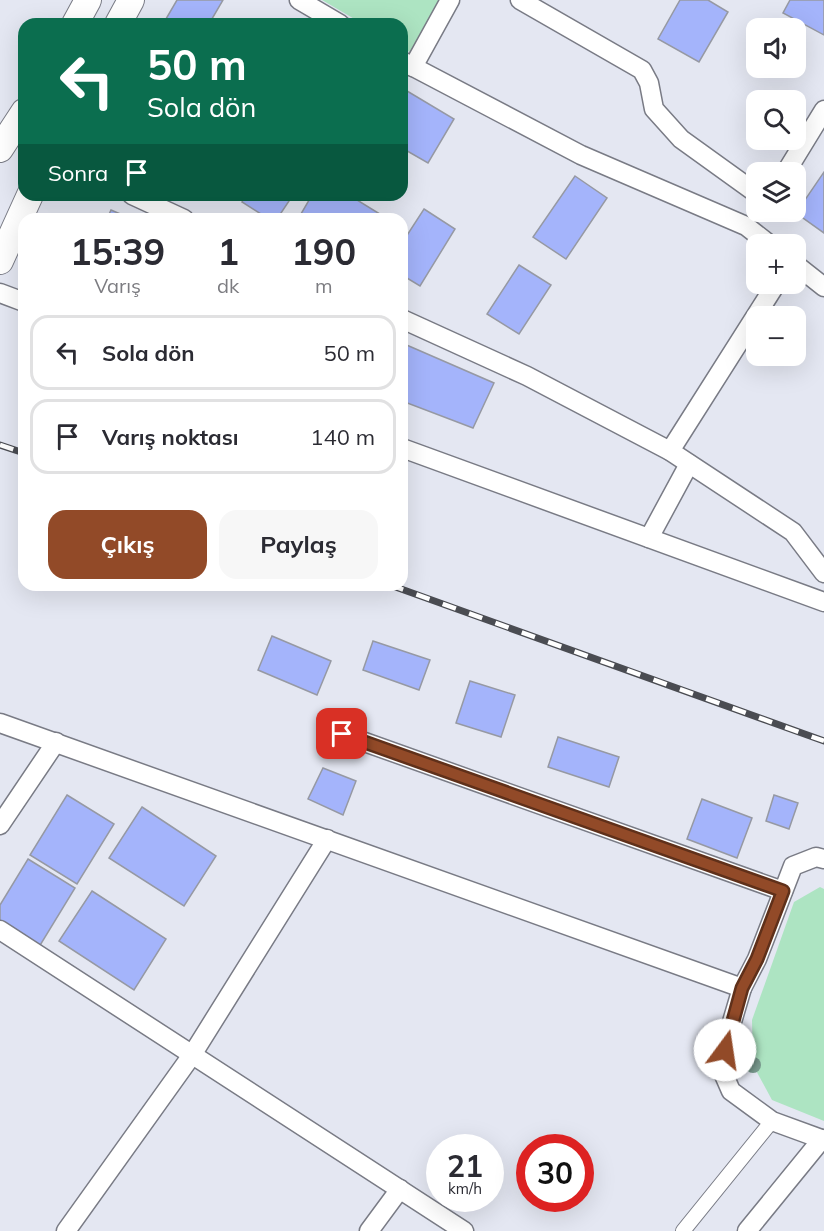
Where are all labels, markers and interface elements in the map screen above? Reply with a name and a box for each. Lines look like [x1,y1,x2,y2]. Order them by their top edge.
map controls [746,18,806,366]
button: sound [746,18,806,78]
text: 50 m [147,38,247,91]
icon: left [48,42,126,120]
text: Sola dön [147,90,256,124]
button: search [746,90,806,150]
icon: arrive [120,156,153,189]
text: Sonra [48,159,108,187]
button: layers [746,162,806,222]
text: 15:39 [70,229,165,274]
text: 1 [217,229,239,274]
text: 190 [291,229,356,274]
button: + [746,234,806,294]
text: Varış [94,273,141,298]
text: dk [217,273,239,298]
text: m [315,273,332,298]
button: − [746,306,806,366]
icon: left [51,336,84,369]
text: Sola dön [102,339,195,367]
text: 50 m [324,339,375,367]
icon: arrive [51,420,84,453]
text: Varış noktası [102,423,238,451]
text: 140 m [310,423,375,451]
button: Çıkış [48,510,207,579]
button: Paylaş [219,510,378,579]
pin [316,708,367,759]
icon: arrive [325,717,358,750]
position arrow [693,1018,757,1082]
speed limit sign: 30 [516,1134,594,1212]
text: 21 [447,1147,483,1185]
text: km/h [448,1179,482,1198]

